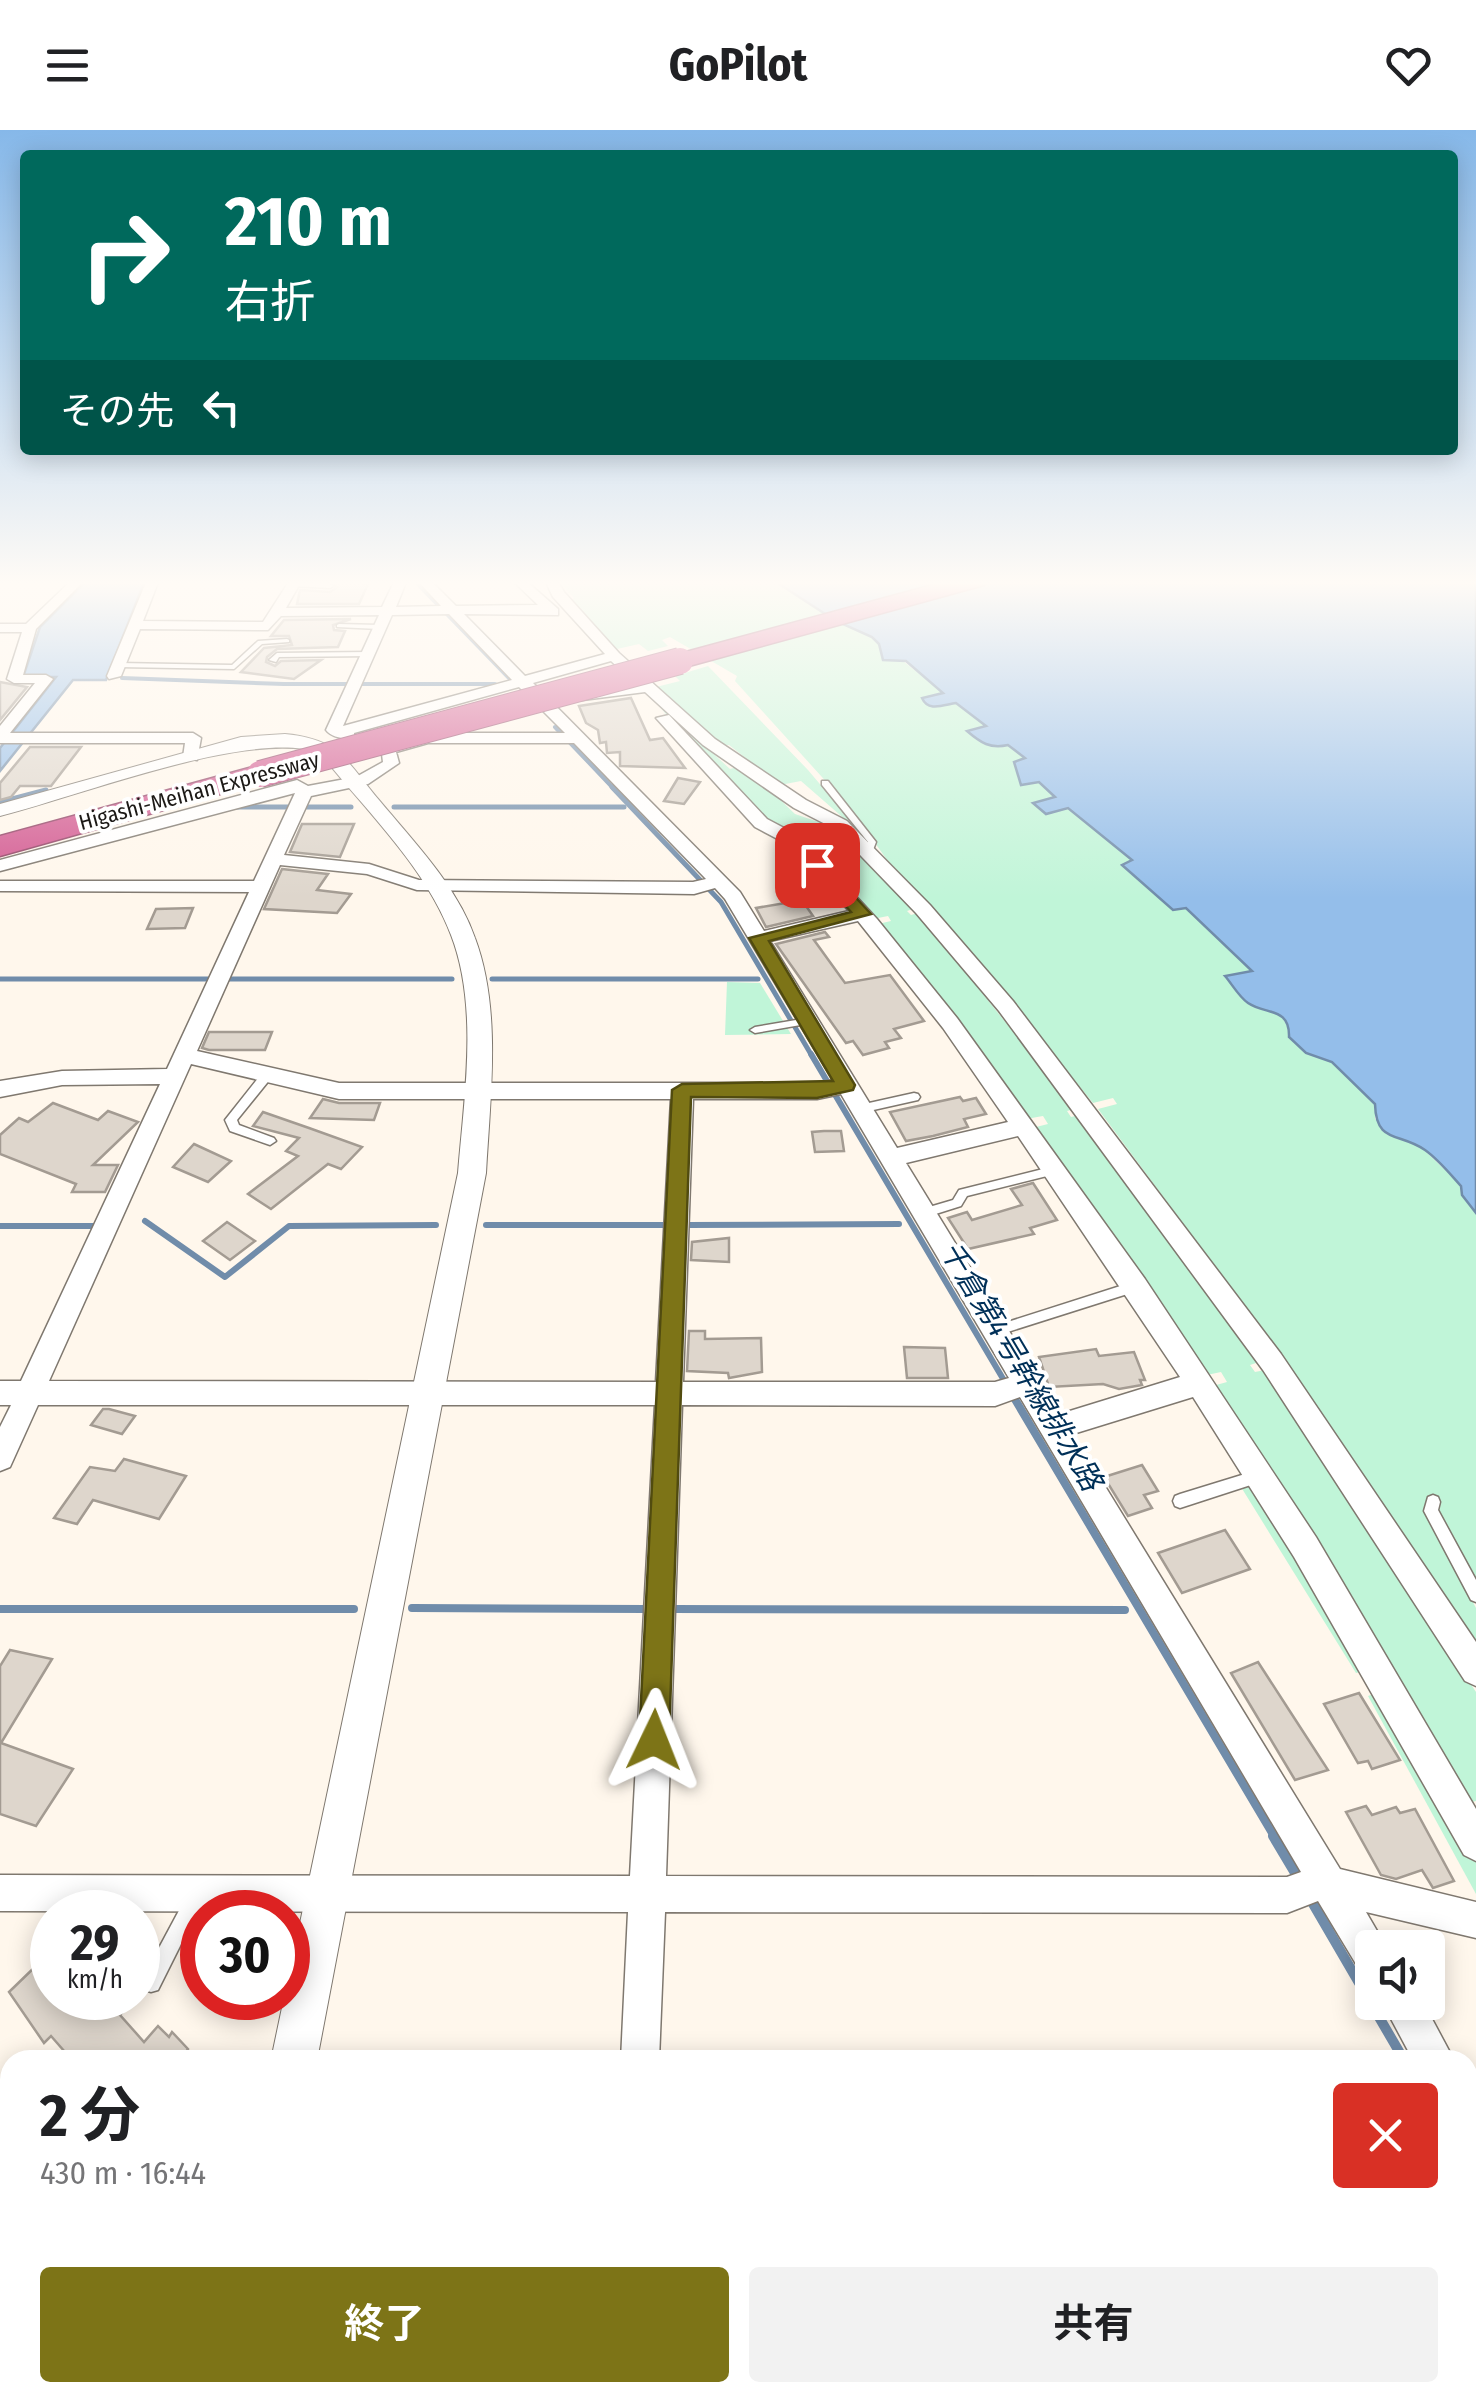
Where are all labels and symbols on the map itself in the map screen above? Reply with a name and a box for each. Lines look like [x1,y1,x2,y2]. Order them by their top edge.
street label: Higashi-Meihan Expressway [76,746,322,836]
pin [775,823,860,908]
water label: 千倉第4号幹線排水路 [932,1235,1111,1500]
position arrow [602,1688,706,1792]
speed limit sign: 30 [180,1890,310,2020]

